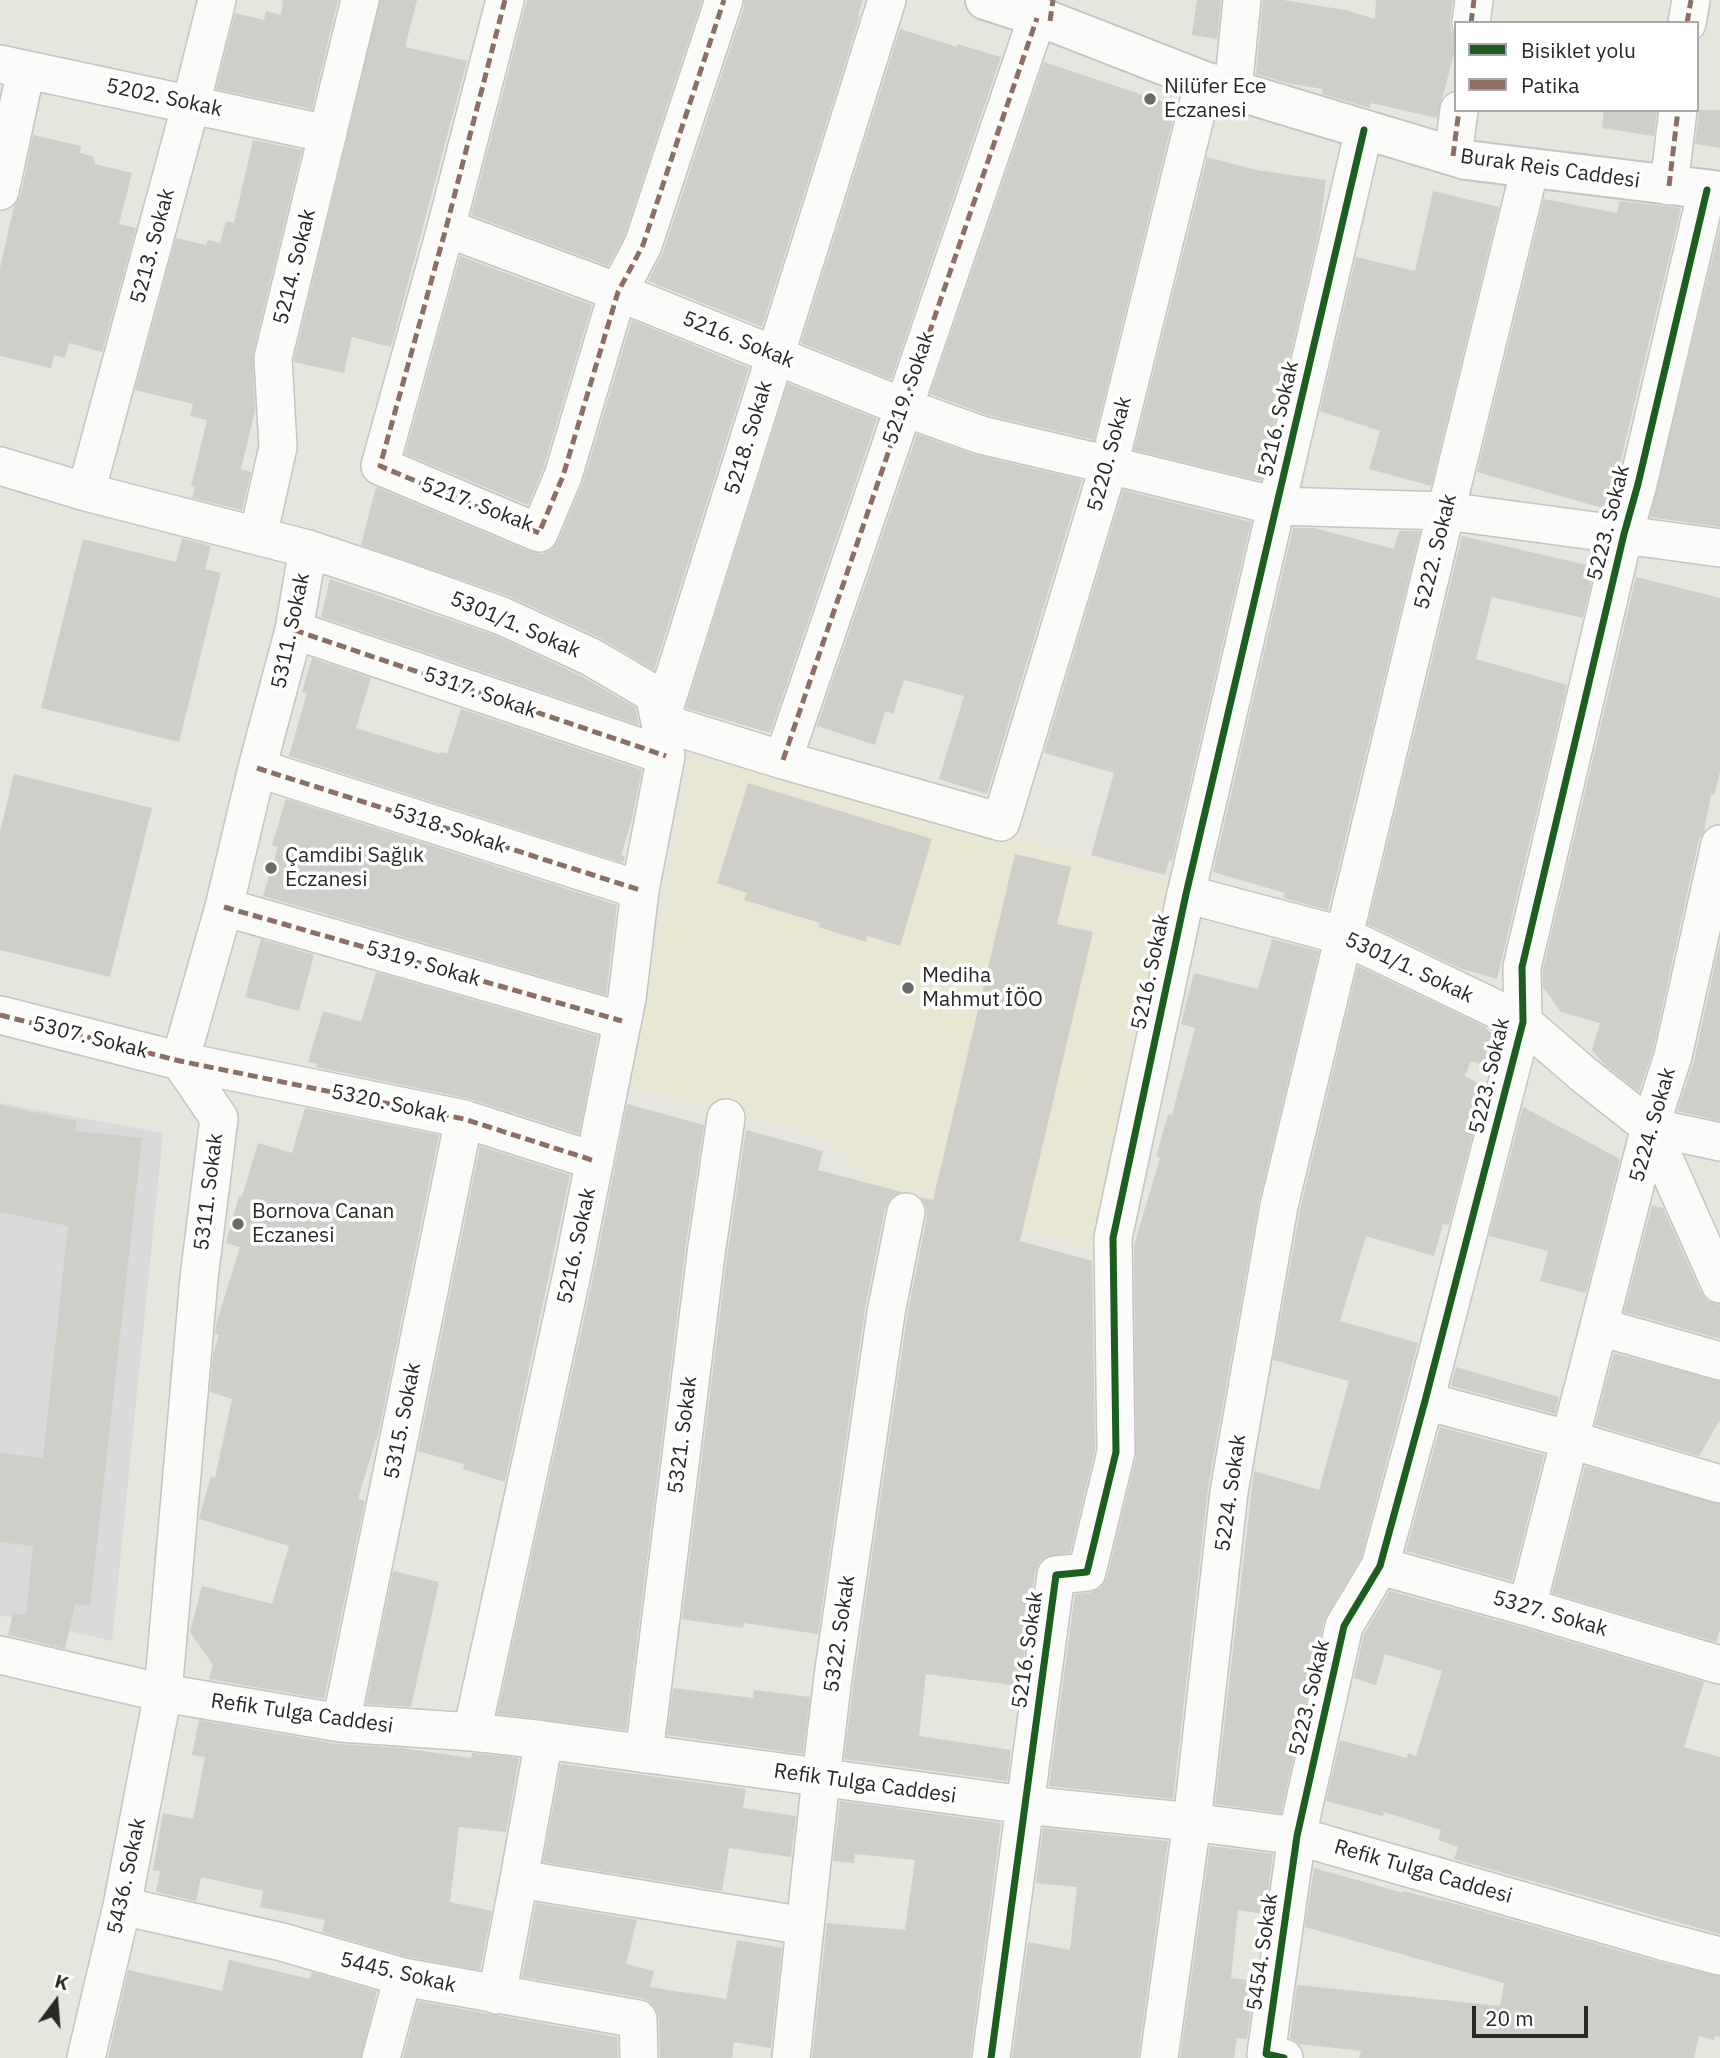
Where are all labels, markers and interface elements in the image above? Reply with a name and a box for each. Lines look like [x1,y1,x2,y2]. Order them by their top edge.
legend [1454,21,1699,112]
text: Bisiklet yolu [1521,36,1636,64]
text: Patika [1521,71,1580,99]
street label: 5202. Sokak [104,73,224,123]
place label: Nilüfer Ece Eczanesi [1164,74,1267,124]
marker: Nilüfer Ece Eczanesi [1142,91,1158,107]
street label: Burak Reis Caddesi [1459,144,1641,194]
street label: 5213. Sokak [126,186,180,306]
street label: 5214. Sokak [268,207,322,327]
street label: 5216. Sokak [678,306,798,374]
street label: 5219. Sokak [878,328,940,448]
street label: 5216. Sokak [1253,359,1305,479]
street label: 5218. Sokak [720,378,778,498]
street label: 5220. Sokak [1083,394,1137,514]
street label: 5223. Sokak [1582,463,1636,583]
street label: 5217. Sokak [417,472,537,538]
street label: 5222. Sokak [1409,492,1463,612]
street label: 5311. Sokak [266,571,316,691]
street label: 5301/1. Sokak [446,586,584,664]
street label: 5317. Sokak [420,662,540,724]
street label: 5318. Sokak [389,799,509,859]
place label: Çamdibi Sağlık Eczanesi [285,843,424,893]
marker: Çamdibi Sağlık Eczanesi [263,860,279,876]
street label: 5216. Sokak [1126,912,1176,1032]
street label: 5301/1. Sokak [1341,927,1477,1009]
street label: 5319. Sokak [363,936,483,992]
place label: Mediha Mahmut İÖO [922,963,1043,1013]
marker: Mediha Mahmut İÖO [900,980,916,996]
street label: 5307. Sokak [30,1011,150,1065]
street label: 5223. Sokak [1464,1016,1516,1136]
street label: 5224. Sokak [1625,1065,1681,1185]
street label: 5320. Sokak [329,1079,449,1129]
street label: 5311. Sokak [189,1132,229,1252]
street label: 5216. Sokak [552,1186,602,1306]
place label: Bornova Canan Eczanesi [252,1199,394,1249]
marker: Bornova Canan Eczanesi [230,1216,246,1232]
street label: 5315. Sokak [379,1361,427,1481]
street label: 5321. Sokak [663,1375,703,1495]
street label: 5224. Sokak [1210,1433,1252,1553]
street label: 5322. Sokak [819,1574,861,1694]
street label: 5327. Sokak [1490,1586,1610,1642]
street label: 5216. Sokak [1007,1590,1049,1710]
street label: 5223. Sokak [1284,1638,1336,1758]
street label: Refik Tulga Caddesi [209,1689,395,1739]
street label: Refik Tulga Caddesi [772,1759,958,1809]
street label: 5436. Sokak [102,1816,152,1936]
street label: Refik Tulga Caddesi [1331,1835,1515,1909]
street label: 5454. Sokak [1242,1892,1284,2012]
street label: 5445. Sokak [338,1947,458,1999]
north arrow [21,1967,91,2037]
text: K [52,1968,71,1995]
scale bar [1475,1992,1590,2036]
text: 20 m [1485,2004,1534,2032]

